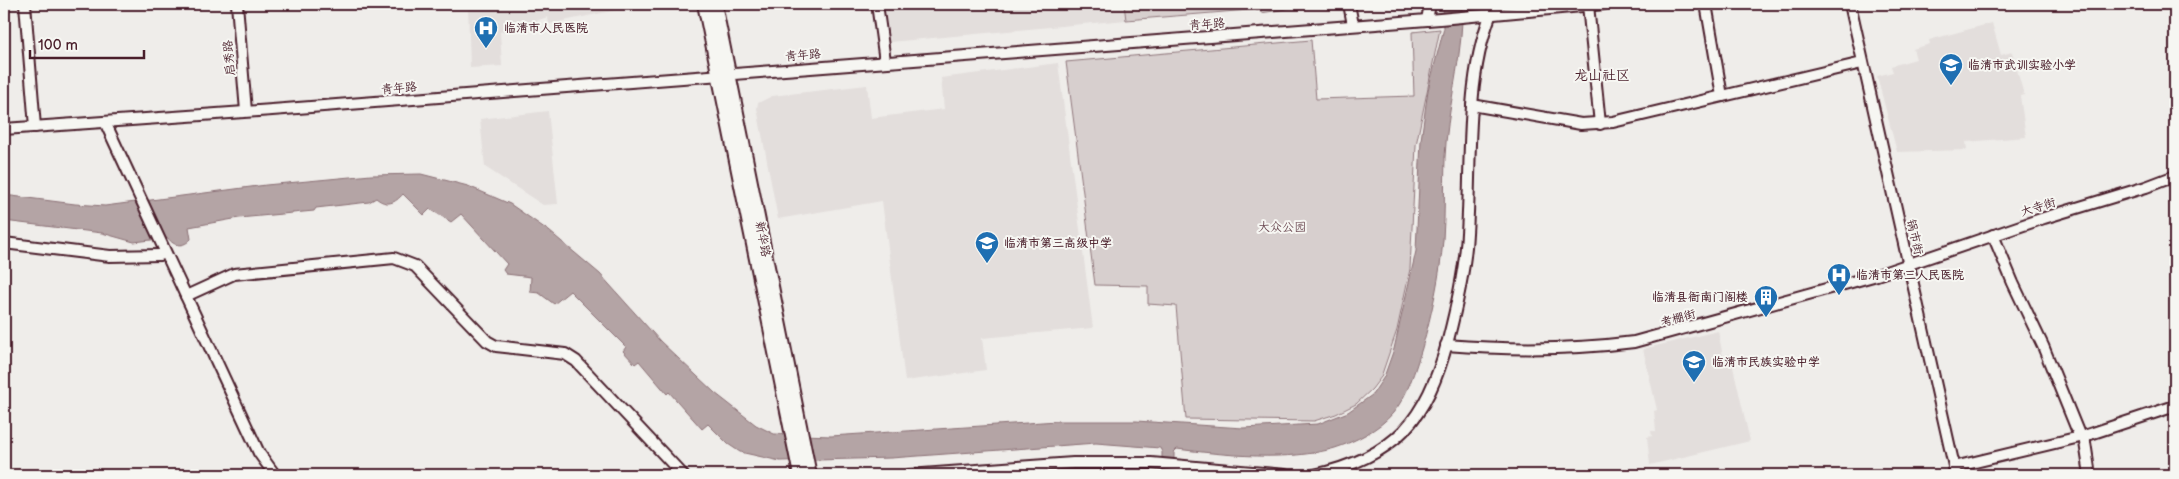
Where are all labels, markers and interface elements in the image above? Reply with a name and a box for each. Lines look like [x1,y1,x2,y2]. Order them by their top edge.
hospital icon: 临清市人民医院 [473,15,499,49]
street label: 青年路 [1189,16,1226,33]
place label: 临清市人民医院 [504,21,588,36]
scale bar [30,28,144,60]
text: 100 m [38,36,78,55]
street label: 启秀路 [220,39,239,77]
street label: 青年路 [784,46,822,65]
school or university icon: 临清市武训实验小学 [1938,52,1964,86]
place label: 临清市武训实验小学 [1968,58,2076,73]
district label: 龙山社区 [1574,67,1630,84]
street label: 青年路 [380,79,418,98]
street label: 大寺街 [2019,195,2058,220]
street label: 锅市街 [1903,218,1926,256]
street label: 新华路 [752,220,773,258]
park label: 大众公园 [1258,220,1306,235]
school or university icon: 临清市第三高级中学 [974,230,1000,264]
place label: 临清市第三高级中学 [1004,236,1112,251]
hospital icon: 临清市第三人民医院 [1826,262,1852,296]
place label: 临清市第三人民医院 [1856,268,1964,283]
building icon: 临清县衙南门阁楼 [1753,284,1779,318]
place label: 临清县衙南门阁楼 [1652,290,1748,305]
street label: 考棚街 [1659,307,1697,330]
school or university icon: 临清市民族实验中学 [1681,349,1707,383]
place label: 临清市民族实验中学 [1712,355,1820,370]

